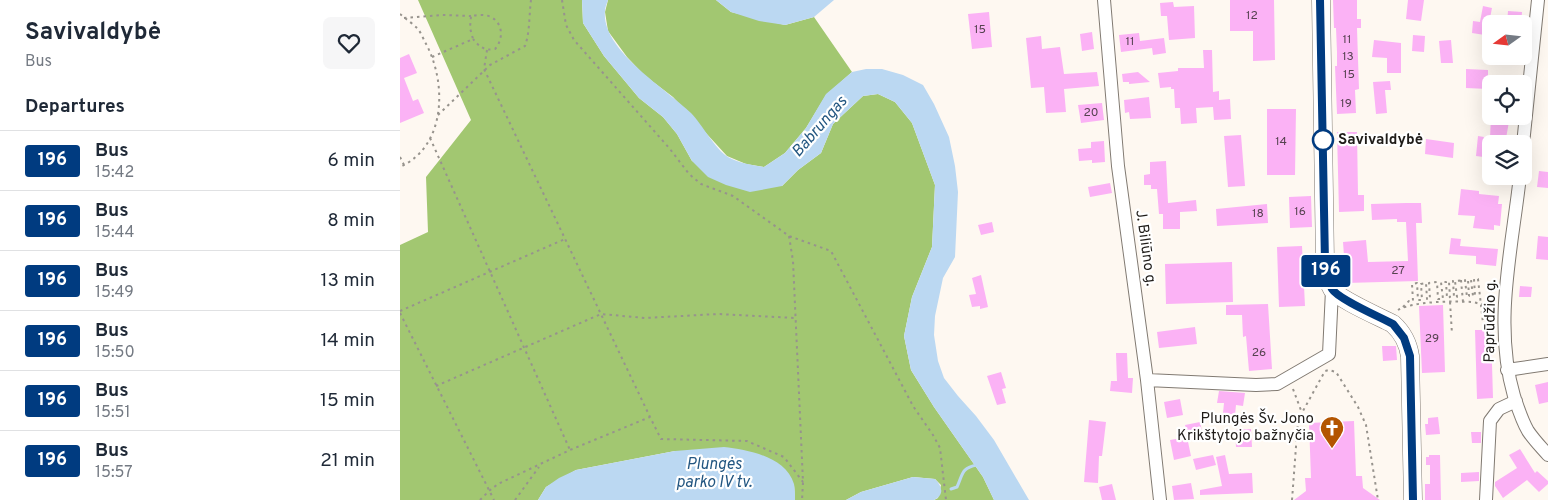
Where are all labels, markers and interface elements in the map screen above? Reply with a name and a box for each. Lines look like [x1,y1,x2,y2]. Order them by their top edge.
house number: 12 [1246,8,1258,24]
north arrow [1482,15,1532,65]
map controls [1482,15,1532,185]
button: heart [323,17,375,69]
text: Savivaldybė [25,18,161,48]
house number: 15 [974,22,986,38]
house number: 11 [1343,32,1351,48]
house number: 11 [1126,34,1134,50]
house number: 13 [1342,49,1354,65]
text: Bus [25,52,52,72]
house number: 15 [1343,67,1355,83]
button: locate [1482,75,1532,125]
water label: Babrungas [788,92,853,162]
text: Departures [25,95,125,119]
house number: 19 [1340,96,1352,112]
house number: 20 [1083,105,1099,121]
marker: Savivaldybė [1312,129,1334,151]
place label: Savivaldybė [1338,131,1423,150]
house number: 14 [1275,134,1287,150]
button: layers [1482,135,1532,185]
text: Bus [95,139,129,163]
text: 196 [38,149,67,172]
text: 6 min [328,149,375,173]
text: 15:42 [95,163,134,183]
text: Bus [95,199,129,223]
house number: 16 [1294,204,1306,220]
house number: 18 [1252,206,1264,222]
text: 196 [38,209,67,232]
text: 8 min [327,209,375,233]
street label: J. Biliūno g. [1130,209,1160,287]
text: 15:44 [95,223,134,243]
line badge: 196 [1297,255,1355,287]
text: Bus [95,259,129,283]
text: 196 [1311,259,1341,282]
house number: 27 [1391,263,1405,279]
text: 196 [38,269,67,292]
text: 13 min [320,269,375,293]
street label: Paprūdžio g. [1481,279,1501,363]
text: 15:49 [95,283,134,303]
text: Bus [95,319,129,343]
text: 196 [38,329,67,352]
text: 14 min [320,329,375,353]
house number: 29 [1425,331,1439,347]
text: 15:50 [95,343,135,363]
house number: 26 [1252,345,1266,361]
text: Bus [95,379,129,403]
text: 196 [38,389,67,412]
text: 15 min [320,389,375,413]
text: 15:51 [95,403,130,423]
place label: Plungės Šv. Jono Krikštytojo bažnyčia [1177,408,1314,446]
church icon: Plungės Šv. Jono Krikštytojo bažnyčia [1319,415,1345,449]
text: Bus [95,439,129,463]
text: 196 [38,449,67,472]
text: 21 min [320,449,375,473]
water label: Plungės parko IV tv. [676,455,753,493]
text: 15:57 [95,463,133,483]

